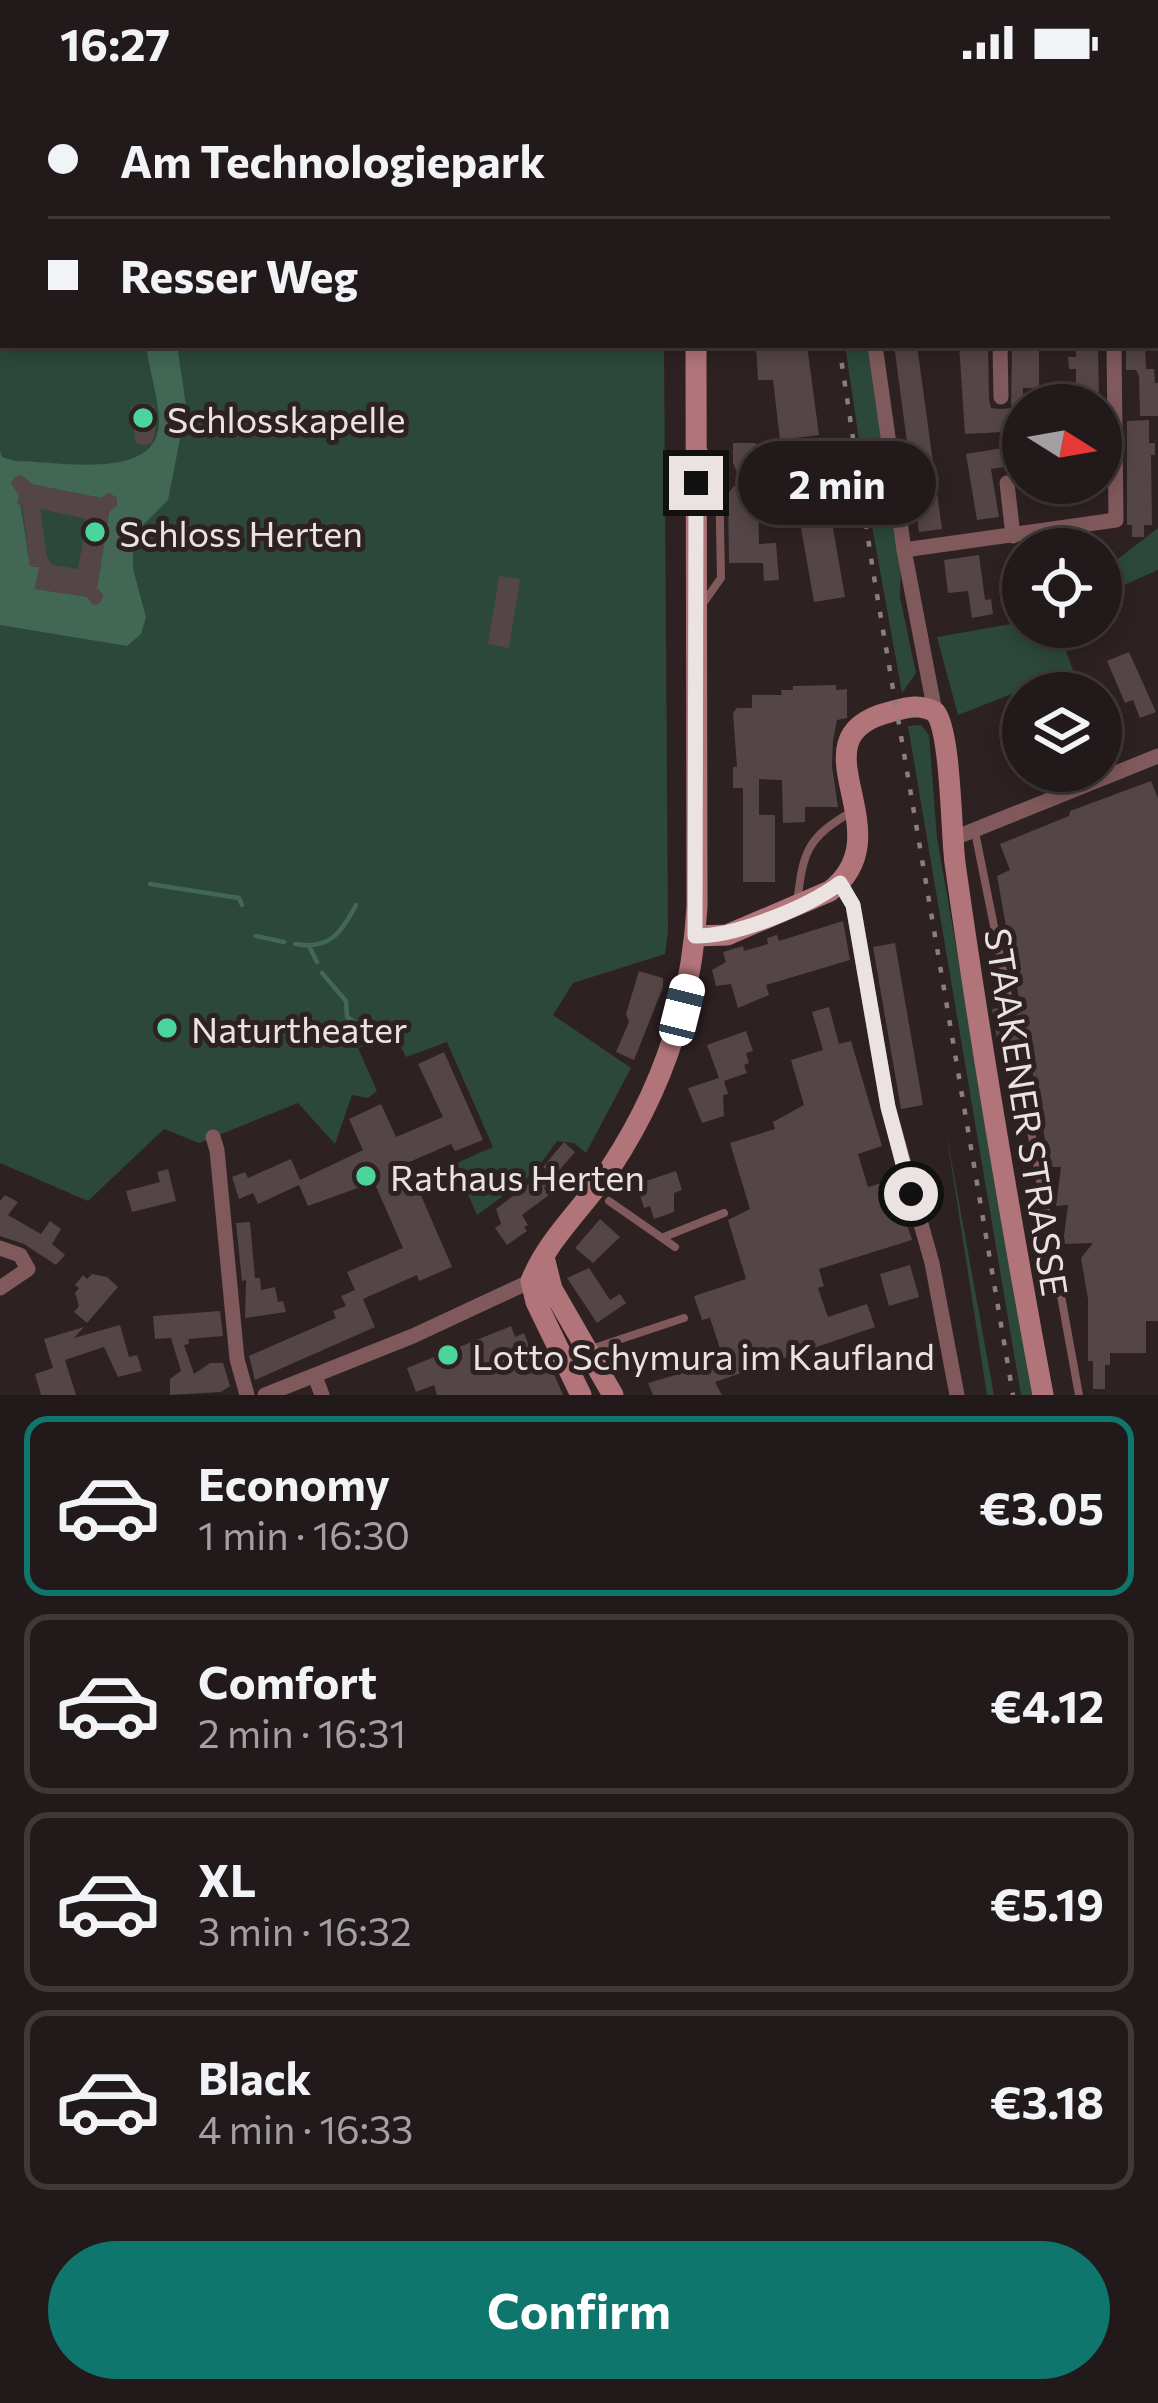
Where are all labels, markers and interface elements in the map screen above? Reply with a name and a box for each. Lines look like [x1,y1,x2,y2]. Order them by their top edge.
text: 16:27 [60,15,170,70]
text: Am Technologiepark [120,132,545,187]
text: Resser Weg [120,247,358,302]
north arrow [1002,384,1122,504]
map controls [1002,384,1122,792]
place label: Schlosskapelle [167,396,405,440]
marker: Schlosskapelle [130,405,156,431]
callout: 2 min [738,441,936,525]
route end [669,456,723,510]
text: 2 min [788,459,886,507]
place label: Schloss Herten [119,510,363,554]
marker: Schloss Herten [82,519,108,545]
button: locate [1002,528,1122,648]
button: layers [1002,672,1122,792]
street label: STAAKENER STRASSE [977,925,1079,1299]
car [656,971,708,1049]
place label: Naturtheater [191,1006,407,1050]
marker: Naturtheater [154,1015,180,1041]
place label: Rathaus Herten [390,1154,645,1198]
marker: Rathaus Herten [353,1163,379,1189]
route start [884,1167,938,1221]
place label: Lotto Schymura im Kaufland [472,1333,935,1377]
marker: Lotto Schymura im Kaufland [435,1342,461,1368]
icon: car [54,1452,162,1560]
text: Economy [198,1455,390,1510]
text: €3.05 [979,1479,1104,1534]
text: 1 min · 16:30 [198,1510,410,1558]
icon: car [54,1650,162,1758]
text: Comfort [198,1653,377,1708]
text: €4.12 [990,1677,1104,1732]
text: 2 min · 16:31 [198,1708,406,1756]
icon: car [54,1848,162,1956]
text: XL [198,1851,256,1906]
text: €5.19 [990,1875,1104,1930]
text: 3 min · 16:32 [198,1906,412,1954]
icon: car [54,2046,162,2154]
text: Black [198,2049,311,2104]
text: €3.18 [990,2073,1104,2128]
text: 4 min · 16:33 [198,2104,413,2152]
button: Confirm [48,2241,1110,2379]

